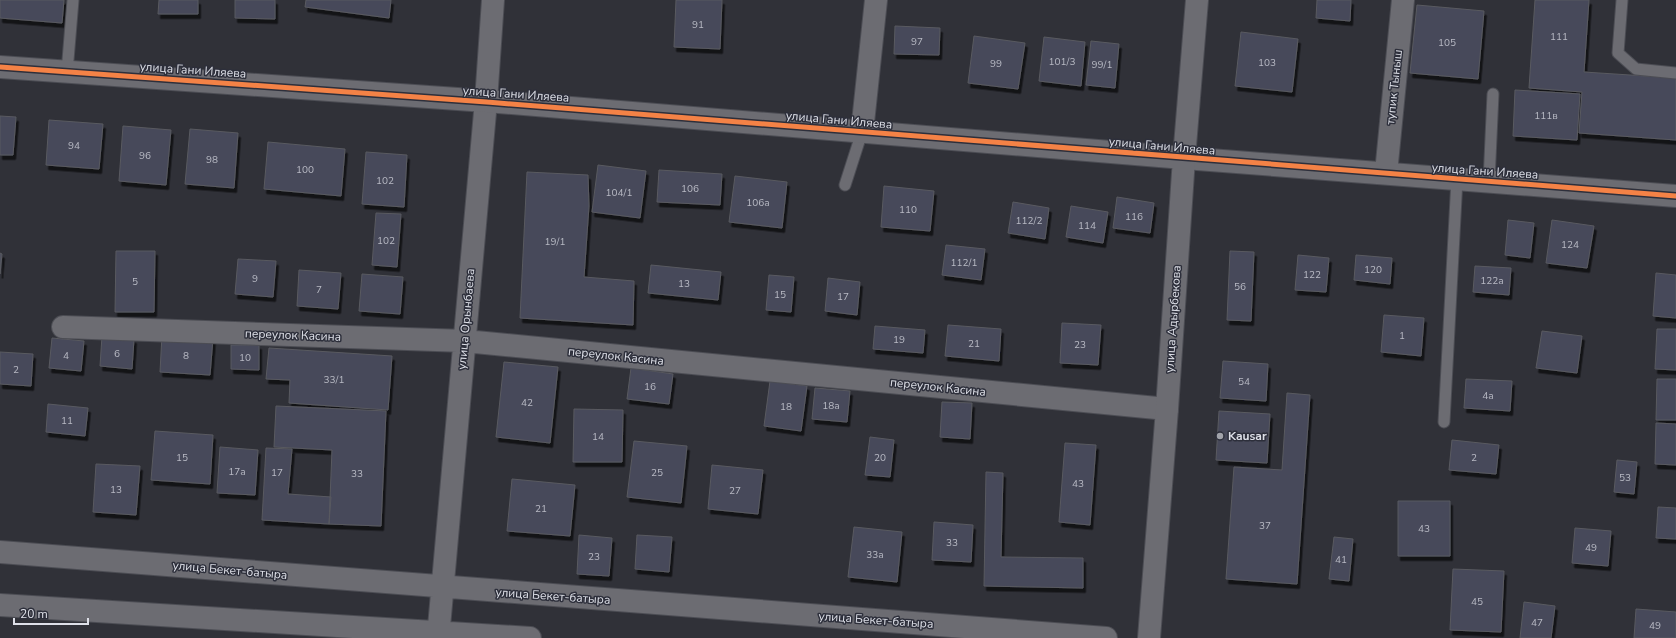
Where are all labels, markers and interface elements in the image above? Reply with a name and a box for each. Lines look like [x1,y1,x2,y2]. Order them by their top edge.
house number: 91 [692,18,704,32]
house number: 111 [1550,30,1568,44]
house number: 97 [911,35,923,49]
house number: 105 [1438,36,1456,50]
street label: тупик Тыныш [1382,49,1406,125]
house number: 101/3 [1049,55,1075,69]
house number: 103 [1258,56,1276,70]
house number: 99 [990,57,1002,71]
street label: улица Гани Иляева [139,58,247,82]
house number: 99/1 [1092,58,1112,72]
street label: улица Гани Иляева [462,82,570,106]
street label: улица Гани Иляева [785,107,893,133]
house number: 111в [1534,109,1558,123]
street label: улица Гани Иляева [1108,133,1216,159]
house number: 94 [68,139,80,153]
house number: 96 [139,149,151,163]
house number: 98 [206,153,218,167]
street label: улица Гани Иляева [1431,159,1539,183]
house number: 100 [296,163,314,177]
house number: 102 [376,174,394,188]
house number: 106 [681,182,699,196]
house number: 104/1 [606,186,632,200]
house number: 106а [746,196,770,210]
house number: 110 [899,203,917,217]
house number: 116 [1125,210,1143,224]
house number: 112/2 [1016,214,1042,228]
house number: 114 [1078,219,1096,233]
house number: 102 [377,234,395,248]
house number: 19/1 [545,235,565,249]
house number: 124 [1561,238,1579,252]
house number: 112/1 [951,256,977,270]
house number: 120 [1364,263,1382,277]
street label: улица Адырбекова [1161,265,1185,373]
street label: улица Орынбаева [454,268,478,370]
house number: 122 [1303,268,1321,282]
house number: 9 [252,272,258,286]
house number: 122а [1480,274,1504,288]
house number: 5 [132,275,138,289]
house number: 13 [678,277,690,291]
house number: 56 [1234,280,1246,294]
house number: 7 [316,283,322,297]
house number: 15 [774,288,786,302]
house number: 17 [837,290,849,304]
street label: переулок Касина [245,325,341,345]
house number: 1 [1399,329,1405,343]
house number: 19 [893,333,905,347]
house number: 21 [968,337,980,351]
house number: 23 [1074,338,1086,352]
street label: переулок Касина [567,343,665,369]
house number: 6 [114,347,120,361]
house number: 4 [63,349,69,363]
house number: 8 [183,349,189,363]
house number: 10 [239,351,251,365]
house number: 2 [13,363,19,377]
house number: 33/1 [324,373,344,387]
street label: переулок Касина [889,374,987,400]
house number: 54 [1238,375,1250,389]
house number: 16 [644,380,656,394]
house number: 4а [1482,389,1494,403]
house number: 42 [521,396,533,410]
house number: 18а [822,399,840,413]
house number: 18 [780,400,792,414]
house number: 11 [61,414,73,428]
place label: Kausar [1228,428,1267,444]
house number: 14 [592,430,604,444]
marker: Kausar [1215,431,1225,441]
house number: 15 [176,451,188,465]
house number: 20 [874,451,886,465]
house number: 2 [1471,451,1477,465]
house number: 17а [228,465,246,479]
house number: 17 [271,466,283,480]
house number: 25 [651,466,663,480]
house number: 33 [351,467,363,481]
house number: 53 [1619,471,1631,485]
house number: 43 [1072,477,1084,491]
house number: 13 [110,483,122,497]
house number: 27 [729,484,741,498]
house number: 21 [535,502,547,516]
house number: 37 [1259,519,1271,533]
house number: 43 [1418,522,1430,536]
house number: 33 [946,536,958,550]
house number: 49 [1585,541,1597,555]
house number: 33а [866,548,884,562]
house number: 23 [588,550,600,564]
house number: 41 [1335,553,1347,567]
street label: улица Бекет-батыра [172,557,288,583]
street label: улица Бекет-батыра [495,584,611,608]
house number: 45 [1471,595,1483,609]
scale bar [14,600,88,626]
text: 20 m [20,606,48,622]
street label: улица Бекет-батыра [818,608,934,632]
house number: 47 [1531,616,1543,630]
house number: 49 [1649,619,1661,633]

